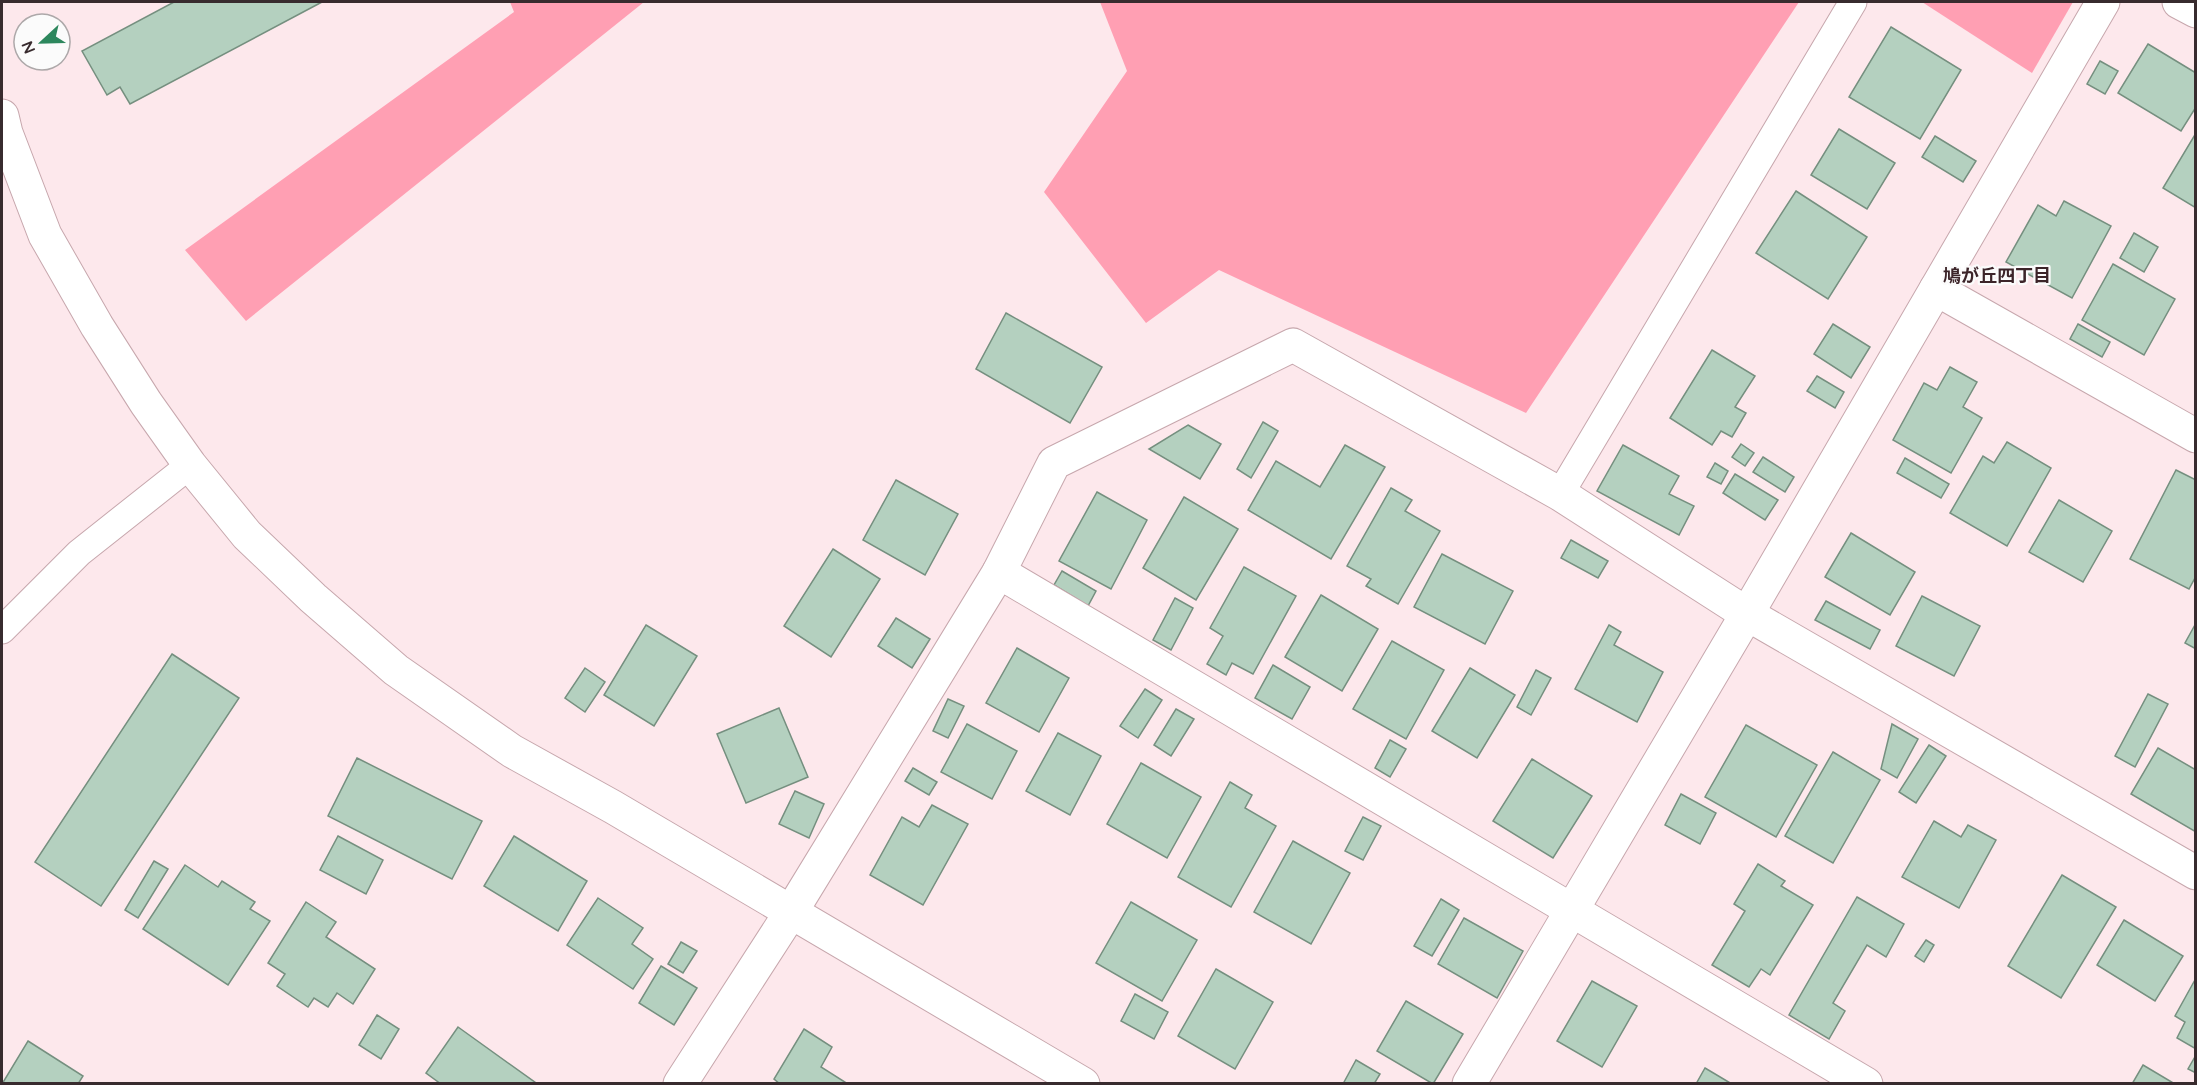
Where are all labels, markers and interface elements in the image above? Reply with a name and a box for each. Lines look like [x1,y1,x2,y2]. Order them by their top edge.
north arrow [12,12,72,72]
text: N [17,38,40,57]
district label: 鳩が丘四丁目 [1943,264,2051,287]

